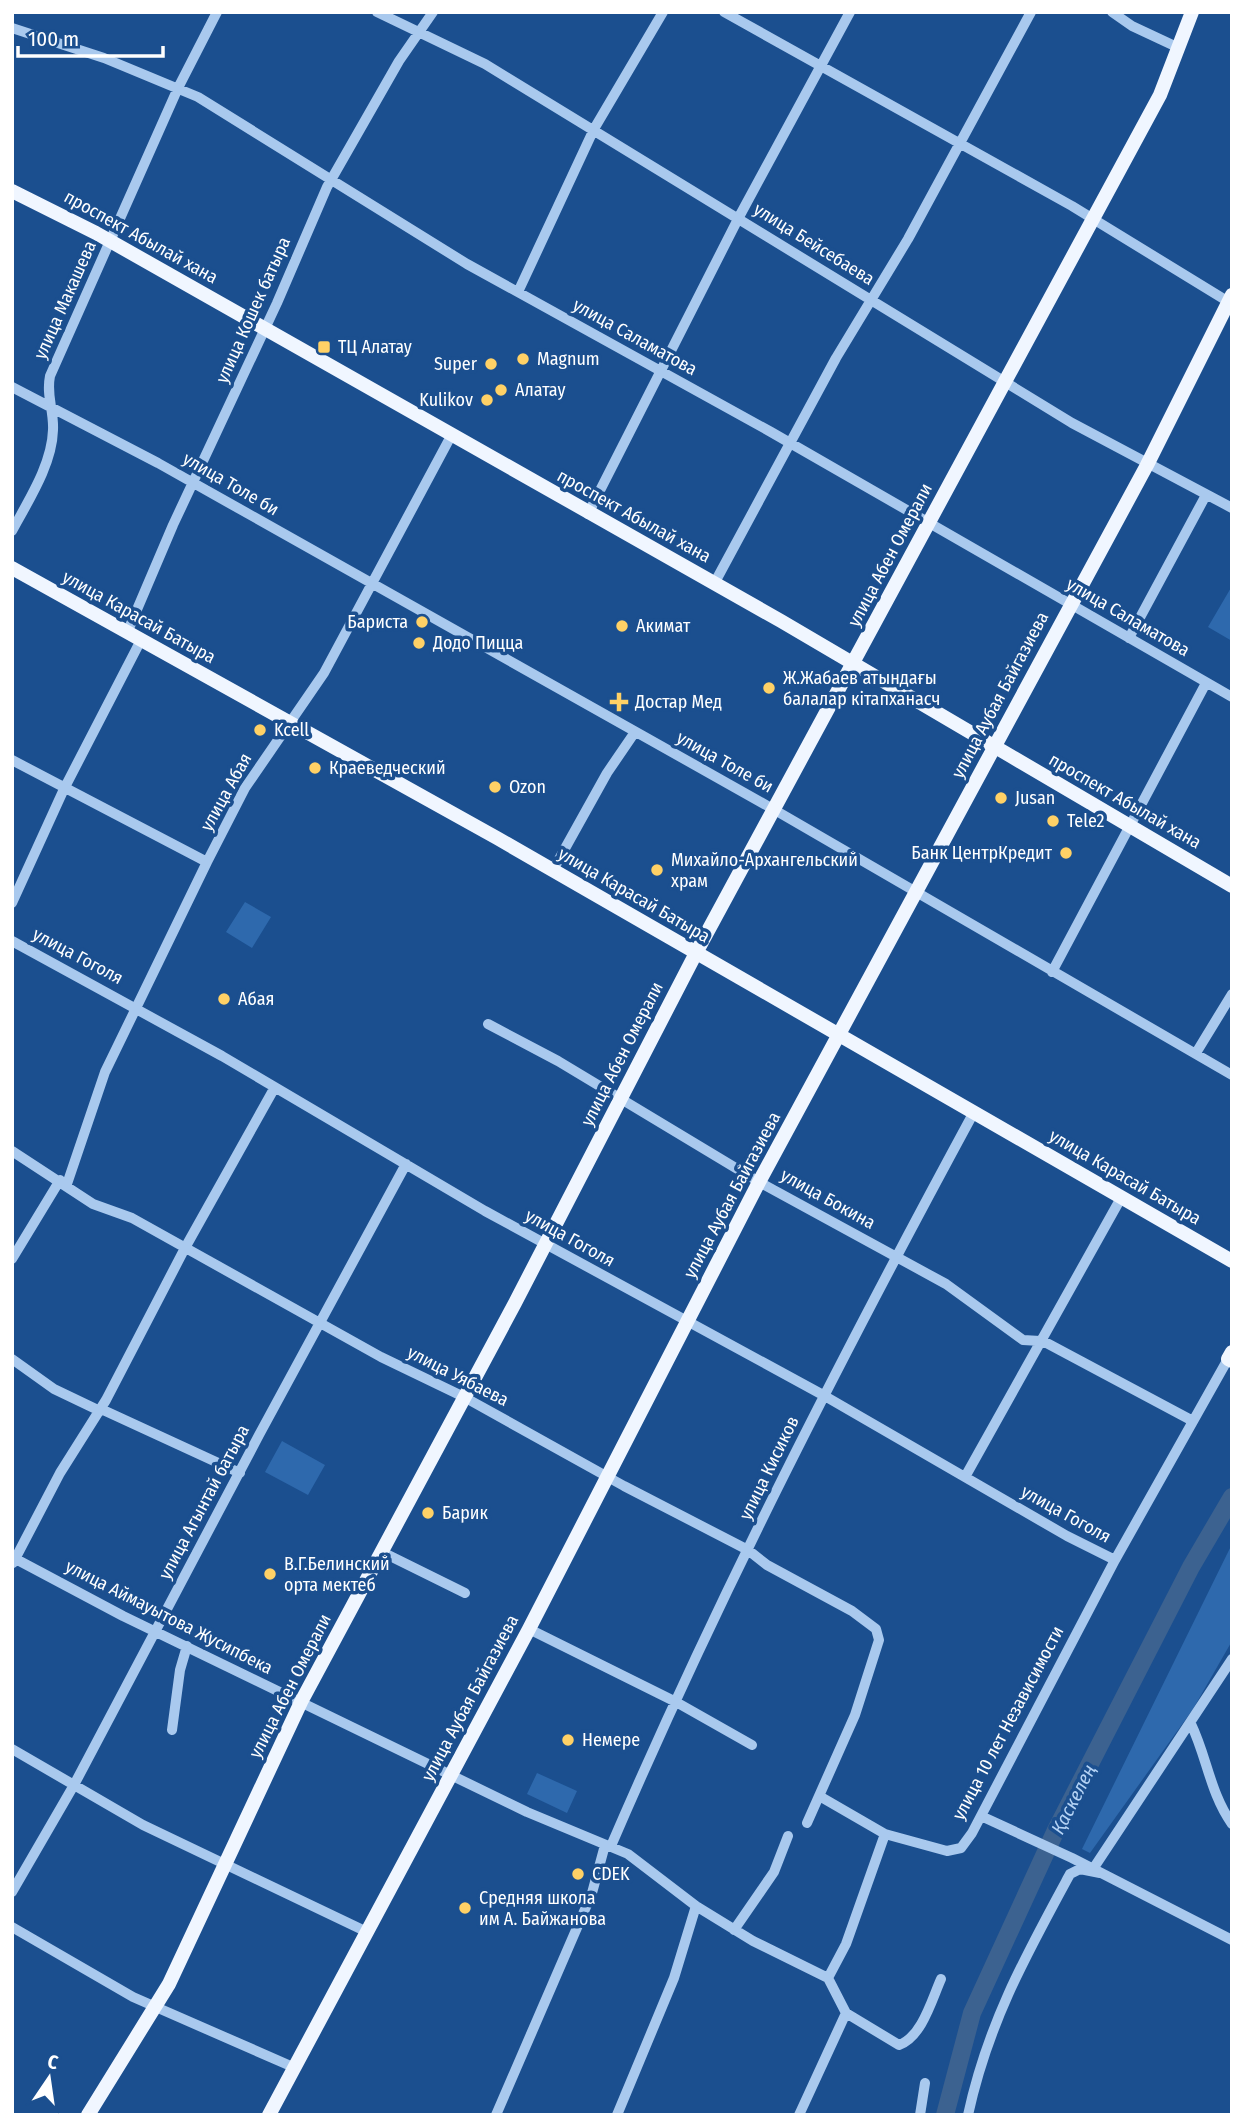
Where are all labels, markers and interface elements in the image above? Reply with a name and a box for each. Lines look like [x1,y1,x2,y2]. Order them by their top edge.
scale bar [18,14,163,58]
text: 100 m [28,26,79,52]
street label: проспект Абылай хана [60,186,222,288]
street label: улица Бейсебаева [750,198,879,290]
street label: улица Кошек батыра [211,233,295,387]
street label: улица Макашева [29,237,101,363]
street label: улица Саламатова [569,294,701,380]
place label: ТЦ Алатау [338,336,412,358]
marker: ТЦ Алатау [316,339,332,355]
place label: Magnum [537,348,600,370]
marker: Magnum [515,351,531,367]
place label: Super [434,353,478,375]
marker: Super [483,356,499,372]
place label: Алатау [515,379,565,401]
marker: Алатау [493,382,509,398]
place label: Kulikov [419,389,473,411]
marker: Kulikov [479,392,495,408]
street label: улица Толе би [179,448,283,520]
street label: проспект Абылай хана [553,465,715,567]
street label: улица Абен Омерали [843,480,937,630]
street label: улица Карасай Батыра [59,566,219,668]
street label: улица Саламатова [1062,573,1194,661]
street label: улица Аубая Байгазиева [947,608,1053,782]
place label: Бариста [347,611,408,633]
marker: Бариста [414,614,430,630]
place label: Акимат [636,615,691,637]
marker: Акимат [614,618,630,634]
place label: Додо Пицца [432,632,524,654]
marker: Додо Пицца [411,635,427,651]
place label: Ж.Жабаев атындағы балалар кітапханасч [783,667,940,710]
marker: Ж.Жабаев атындағы балалар кітапханасч [761,680,777,696]
place label: Достар Мед [634,691,722,713]
marker: Достар Мед [609,692,629,712]
place label: Kcell [274,719,309,741]
marker: Kcell [252,722,268,738]
street label: улица Толе би [673,726,777,798]
street label: проспект Абылай хана [1045,748,1205,854]
street label: улица Абая [196,749,256,835]
place label: Краеведческий [329,757,446,779]
marker: Краеведческий [307,760,323,776]
place label: Ozon [509,776,546,798]
marker: Ozon [487,779,503,795]
place label: Jusan [1015,787,1055,809]
marker: Jusan [993,790,1009,806]
place label: Tele2 [1067,810,1104,832]
marker: Tele2 [1045,813,1061,829]
place label: Банк ЦентрКредит [911,842,1053,864]
street label: улица Карасай Батыра [554,843,714,947]
marker: Банк ЦентрКредит [1058,845,1074,861]
place label: Михайло-Архангельский храм [671,849,858,892]
marker: Михайло-Архангельский храм [649,862,665,878]
street label: улица Гоголя [29,923,127,989]
street label: улица Абен Омерали [576,978,668,1130]
place label: Абая [238,988,274,1010]
marker: Абая [216,991,232,1007]
street label: улица Аубая Байгазиева [679,1108,785,1282]
street label: улица Карасай Батыра [1045,1125,1205,1229]
street label: улица Бокина [777,1164,879,1234]
street label: улица Гоголя [521,1204,619,1272]
street label: улица Уябаева [404,1341,512,1411]
street label: улица Кисиков [734,1412,804,1524]
street label: улица Агынтай батыра [154,1421,254,1583]
street label: улица Гоголя [1017,1480,1115,1548]
place label: Барик [442,1502,489,1524]
marker: Барик [420,1505,436,1521]
place label: В.Г.Белинский орта мектеб [284,1553,390,1596]
street label: улица Аймауытова Жусипбека [62,1555,276,1679]
marker: В.Г.Белинский орта мектеб [262,1566,278,1582]
street label: улица Абен Омерали [244,1610,336,1762]
street label: улица Аубая Байгазиева [417,1611,523,1785]
street label: улица 10 лет Независимости [947,1622,1069,1824]
place label: Немере [582,1729,640,1751]
marker: Немере [560,1732,576,1748]
water label: Қаскелең [1046,1760,1101,1838]
place label: CDEK [592,1863,630,1885]
marker: CDEK [570,1866,586,1882]
place label: Средняя школа им А. Байжанова [479,1887,606,1930]
marker: Средняя школа им А. Байжанова [457,1900,473,1916]
north arrow [14,2043,84,2113]
text: С [45,2050,60,2074]

